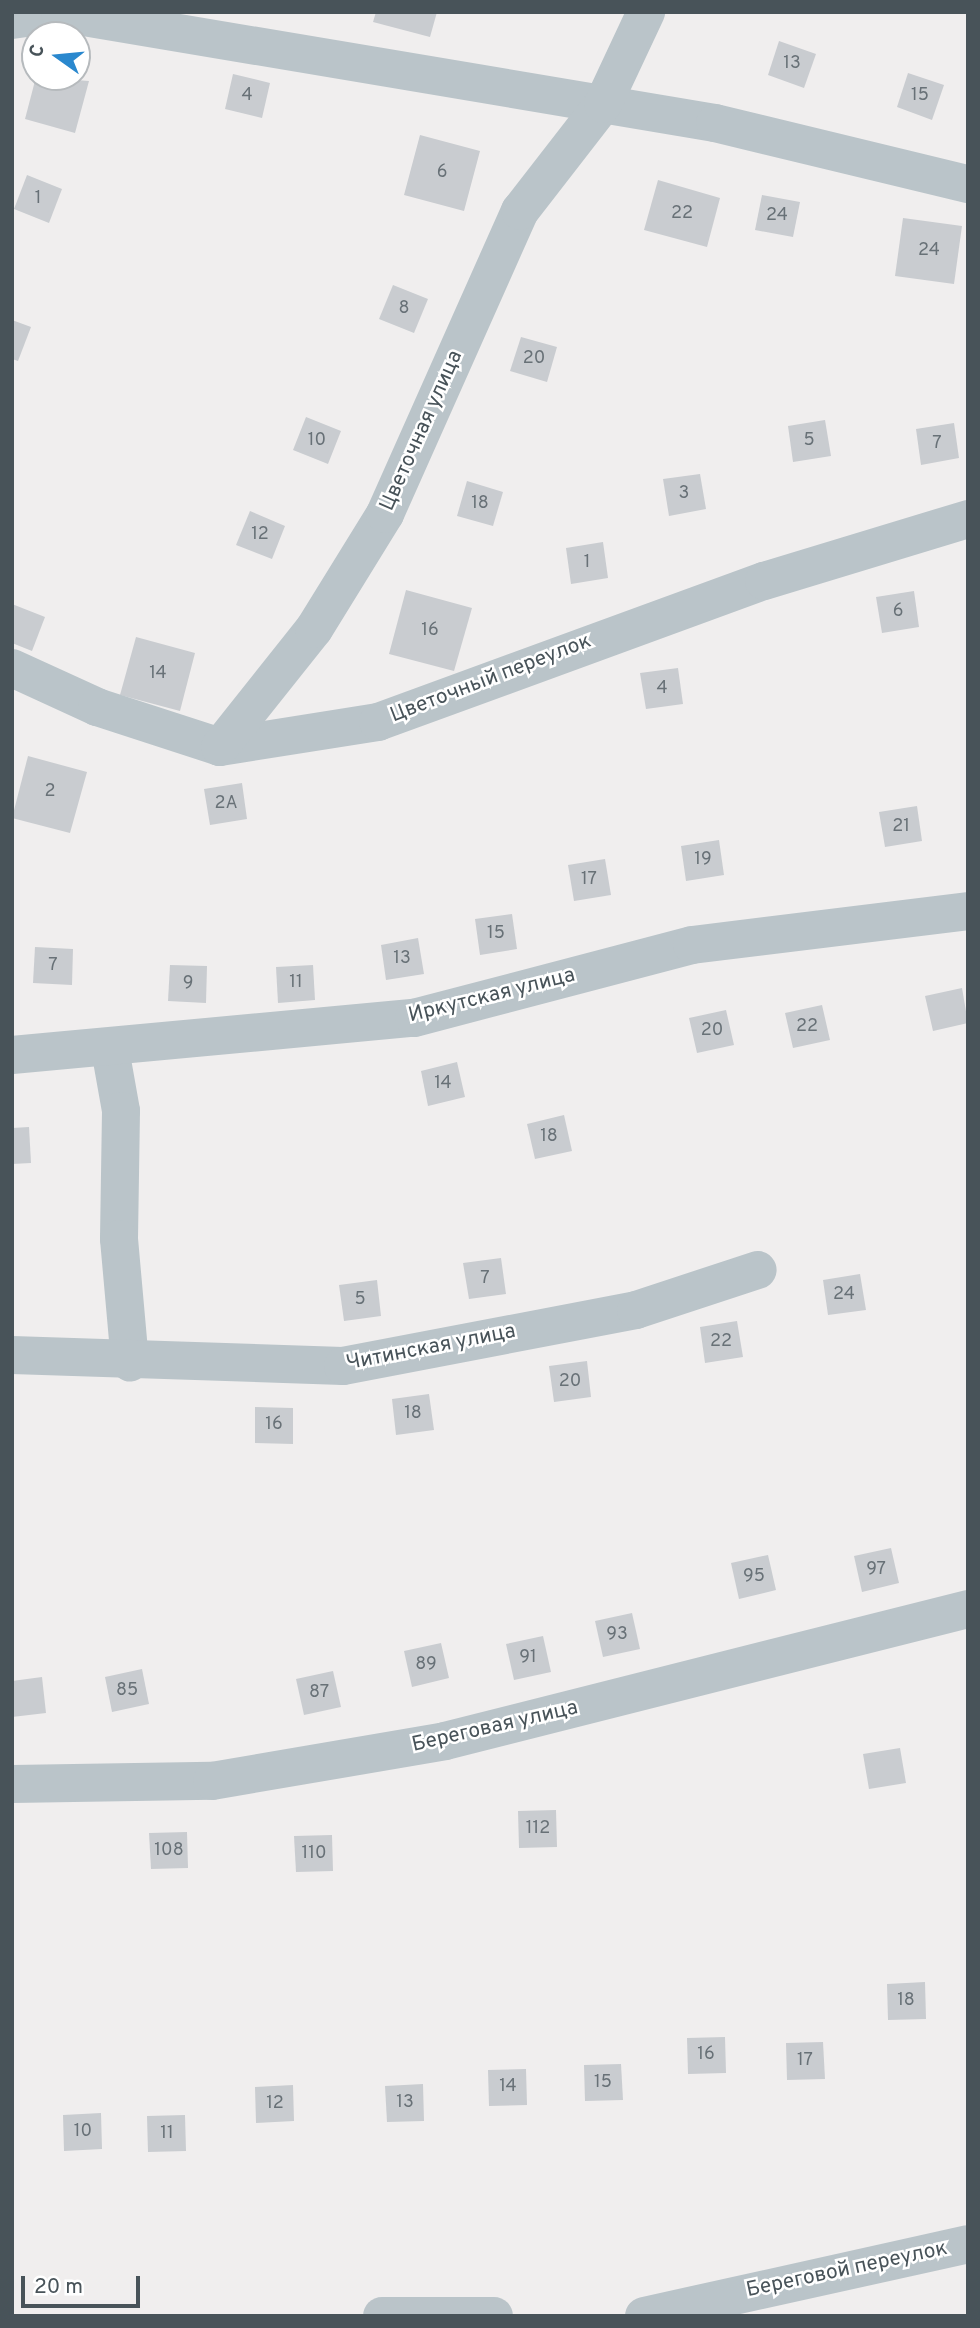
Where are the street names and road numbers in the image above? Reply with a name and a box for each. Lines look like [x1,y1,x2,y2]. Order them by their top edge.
street label: Цветочная улица [375,347,469,515]
street label: Цветочный переулок [387,629,595,729]
street label: Иркутская улица [406,963,578,1029]
street label: Читинская улица [344,1319,518,1377]
street label: Береговая улица [409,1696,581,1758]
street label: Береговой переулок [744,2236,950,2304]

